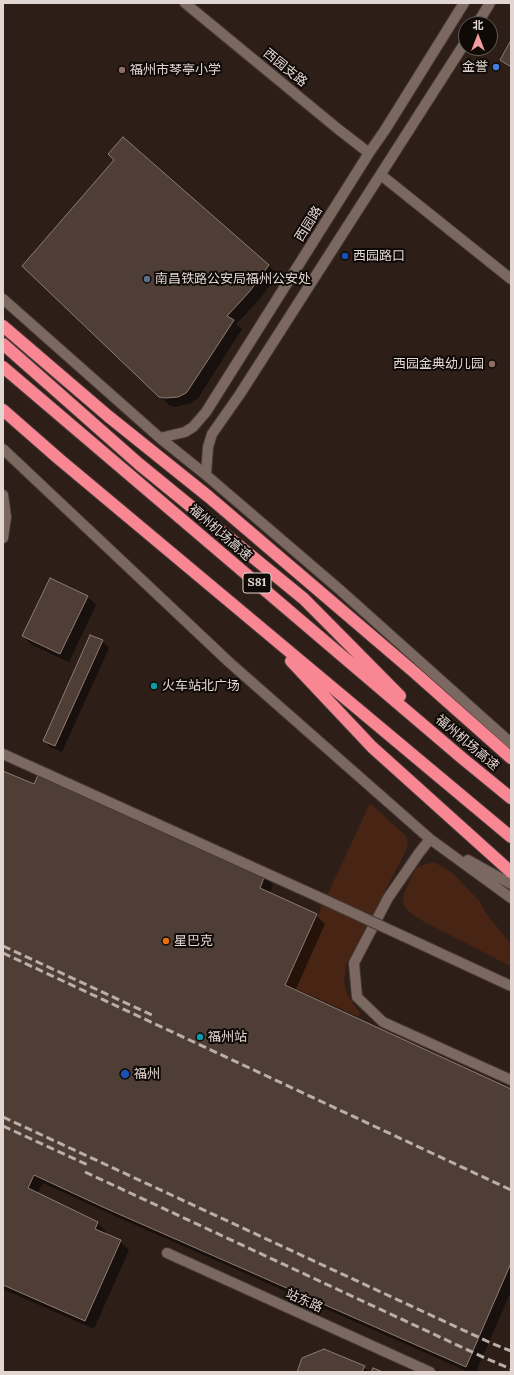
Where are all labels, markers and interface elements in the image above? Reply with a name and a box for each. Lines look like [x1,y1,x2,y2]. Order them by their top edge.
north arrow [458,16,498,56]
text: 北 [473,18,484,32]
street label: 西园支路 [260,46,310,90]
place label: 金誉 [462,59,488,75]
place label: 福州市琴亭小学 [130,62,221,78]
marker: 金誉 [491,62,501,72]
marker: 福州市琴亭小学 [117,65,127,75]
street label: 西园路 [292,203,326,245]
place label: 西园路口 [353,248,405,264]
marker: 西园路口 [340,251,350,261]
place label: 南昌铁路公安局福州公安处 [155,271,311,287]
marker: 南昌铁路公安局福州公安处 [142,274,152,284]
place label: 西园金典幼儿园 [393,356,484,372]
marker: 西园金典幼儿园 [487,359,497,369]
street label: 福州机场高速 [185,502,255,564]
road number: S81 [243,573,271,593]
place label: 火车站北广场 [162,678,240,694]
marker: 火车站北广场 [149,681,159,691]
street label: 福州机场高速 [432,712,502,774]
place label: 星巴克 [174,933,213,949]
marker: 星巴克 [161,936,171,946]
place label: 福州站 [208,1029,247,1045]
marker: 福州站 [195,1032,205,1042]
place label: 福州 [134,1066,160,1082]
marker: 福州 [119,1068,131,1080]
street label: 站东路 [283,1286,325,1316]

